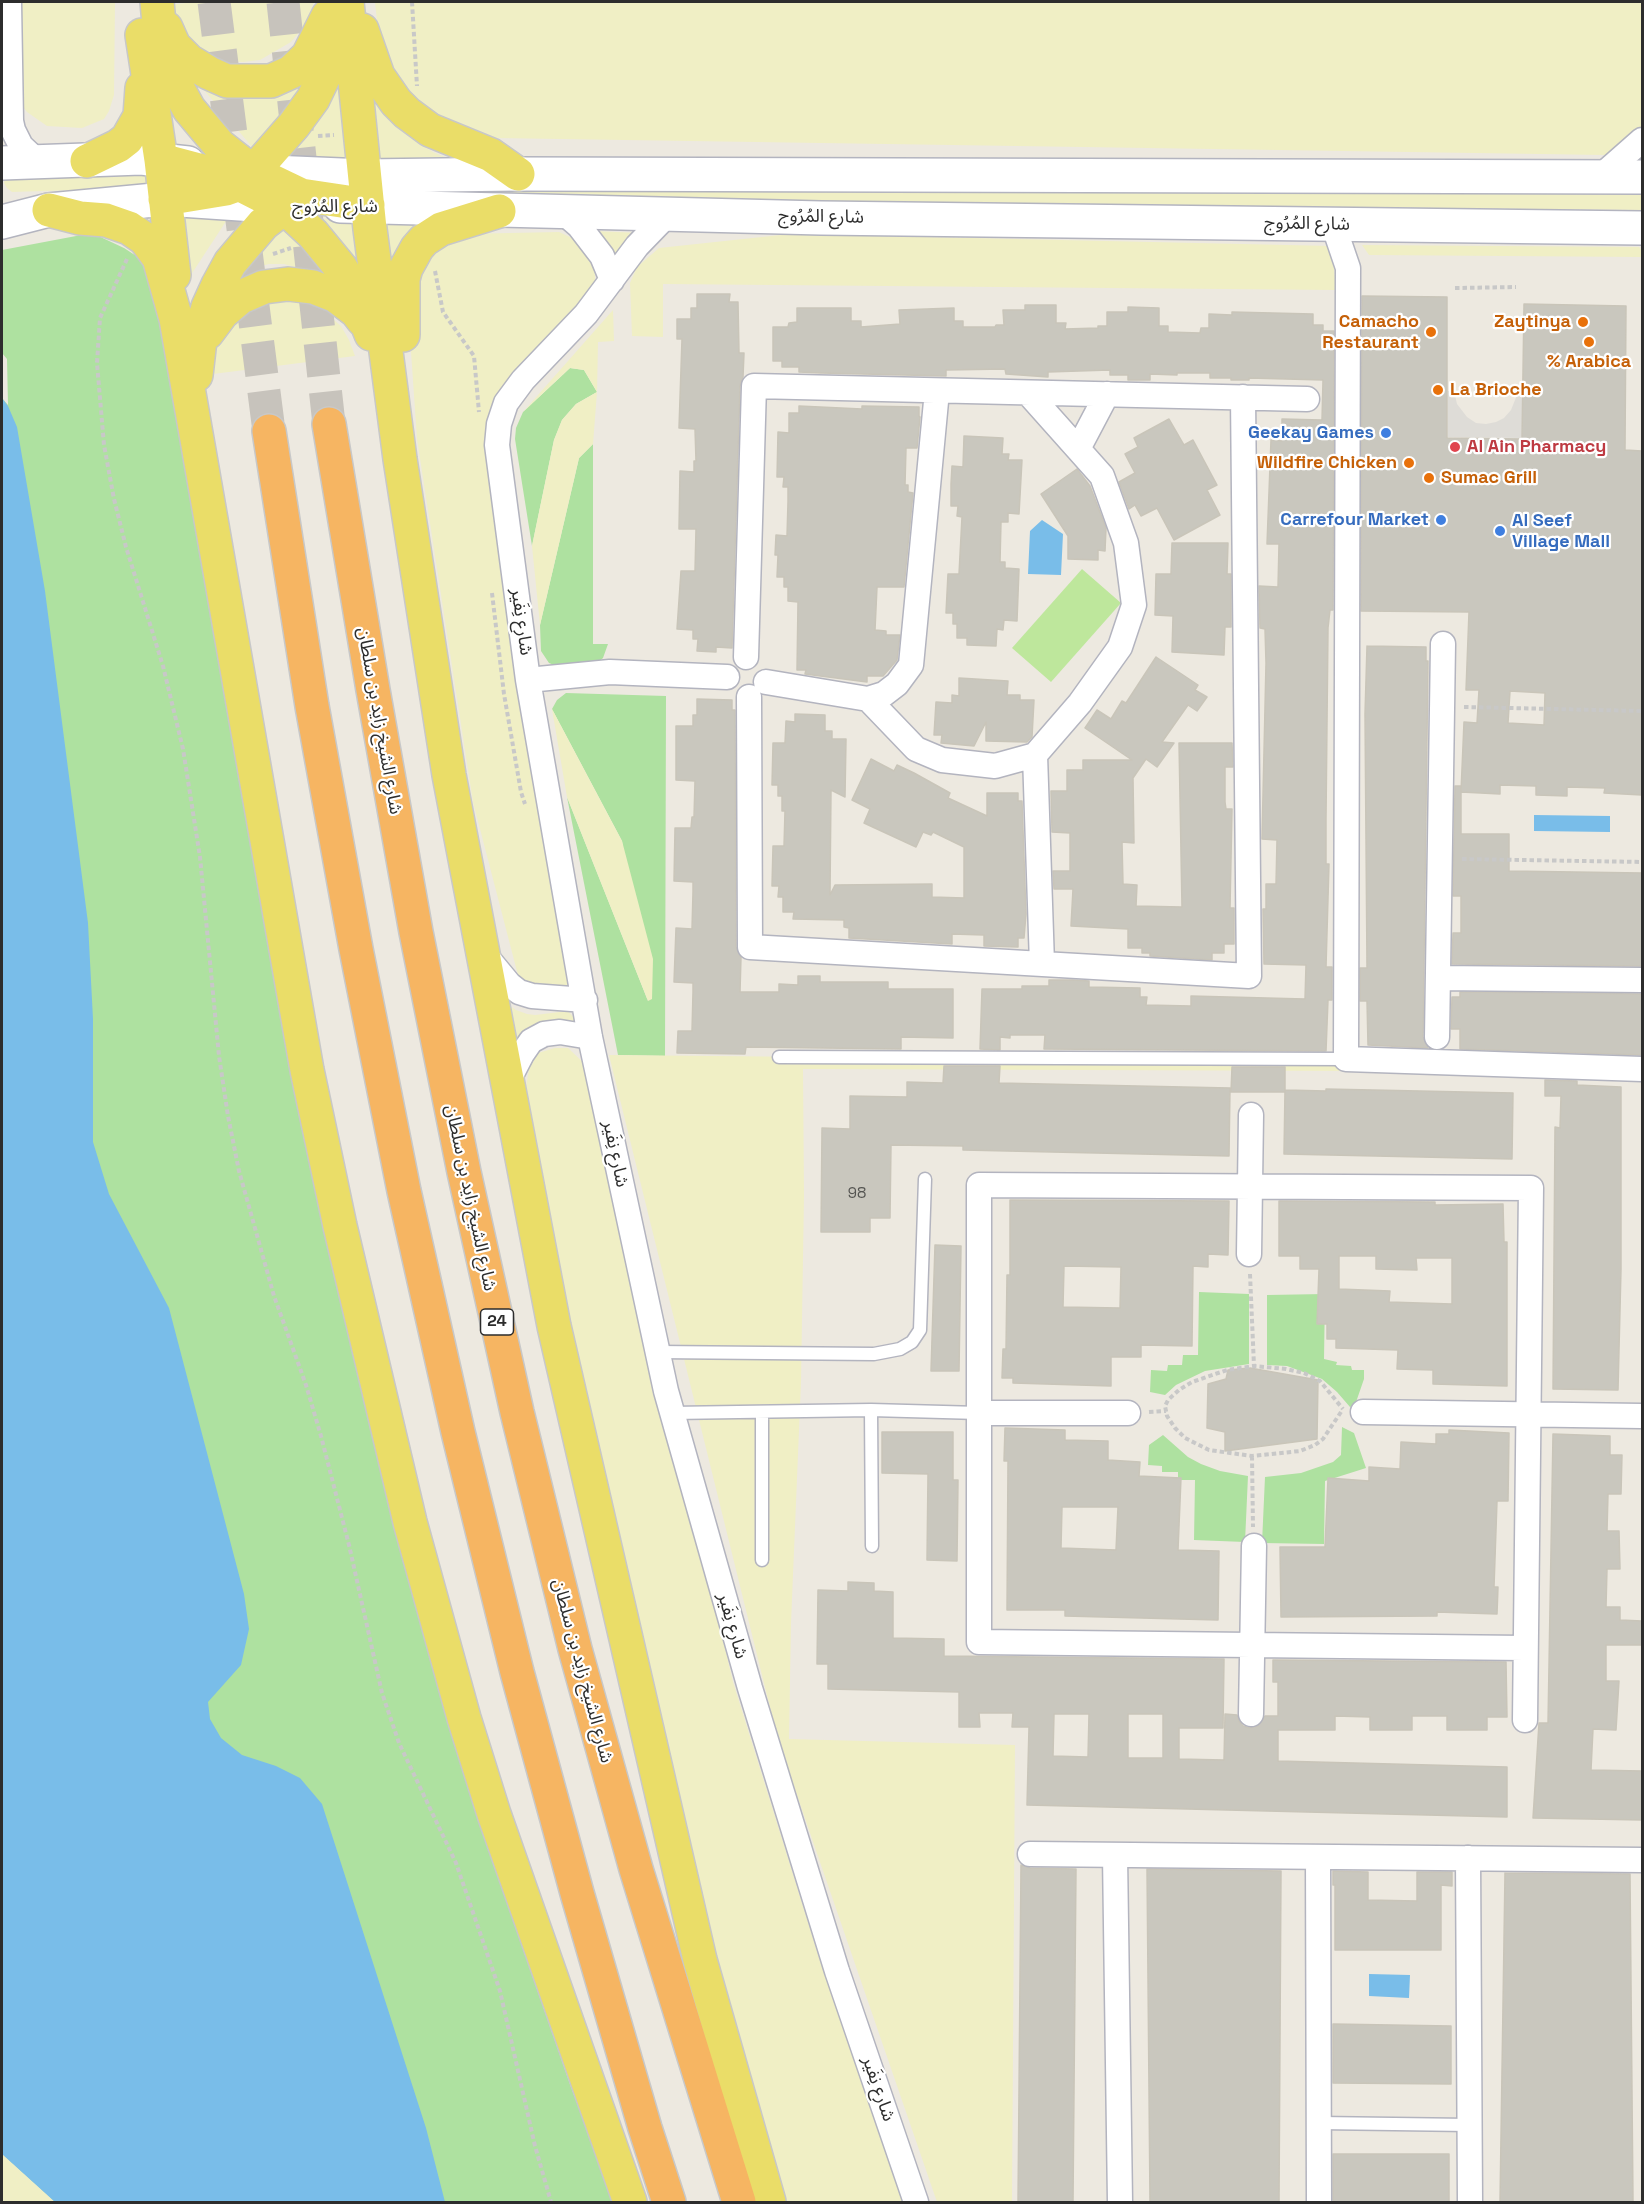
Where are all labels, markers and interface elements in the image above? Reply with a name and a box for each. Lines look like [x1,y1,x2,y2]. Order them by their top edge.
street label: شارع المُرُوج [292,196,378,218]
street label: شارع المُرُوج [778,205,864,229]
street label: شارع المُرُوج [1264,212,1350,236]
place label: Camacho Restaurant [1322,311,1419,354]
place label: Zaytinya [1494,311,1571,333]
marker: Zaytinya [1576,315,1590,329]
marker: Camacho Restaurant [1424,325,1438,339]
marker: % Arabica [1582,335,1596,349]
place label: % Arabica [1547,351,1631,373]
place label: La Brioche [1450,379,1542,401]
marker: La Brioche [1431,383,1445,397]
place label: Geekay Games [1248,422,1374,444]
marker: Geekay Games [1379,426,1393,440]
place label: Al Ain Pharmacy [1467,436,1606,458]
marker: Al Ain Pharmacy [1448,440,1462,454]
place label: Wildfire Chicken [1257,452,1397,474]
marker: Wildfire Chicken [1402,456,1416,470]
place label: Sumac Grill [1441,467,1537,489]
marker: Sumac Grill [1422,471,1436,485]
place label: Carrefour Market [1280,509,1429,531]
place label: Al Seef Village Mall [1512,510,1610,552]
marker: Carrefour Market [1434,513,1448,527]
marker: Al Seef Village Mall [1493,524,1507,538]
street label: شارع نِفَير [506,587,536,657]
street label: شارع الشيخ زايد بن سلطان [352,626,406,816]
street label: شارع الشيخ زايد بن سلطان [440,1103,500,1293]
street label: شارع نِفَير [597,1119,633,1189]
house number: 98 [848,1185,866,1203]
road number: 24 [480,1309,514,1335]
street label: شارع الشيخ زايد بن سلطان [547,1577,617,1765]
street label: شارع نِفَير [712,1591,752,1661]
street label: شارع نِفَير [857,2054,899,2124]

